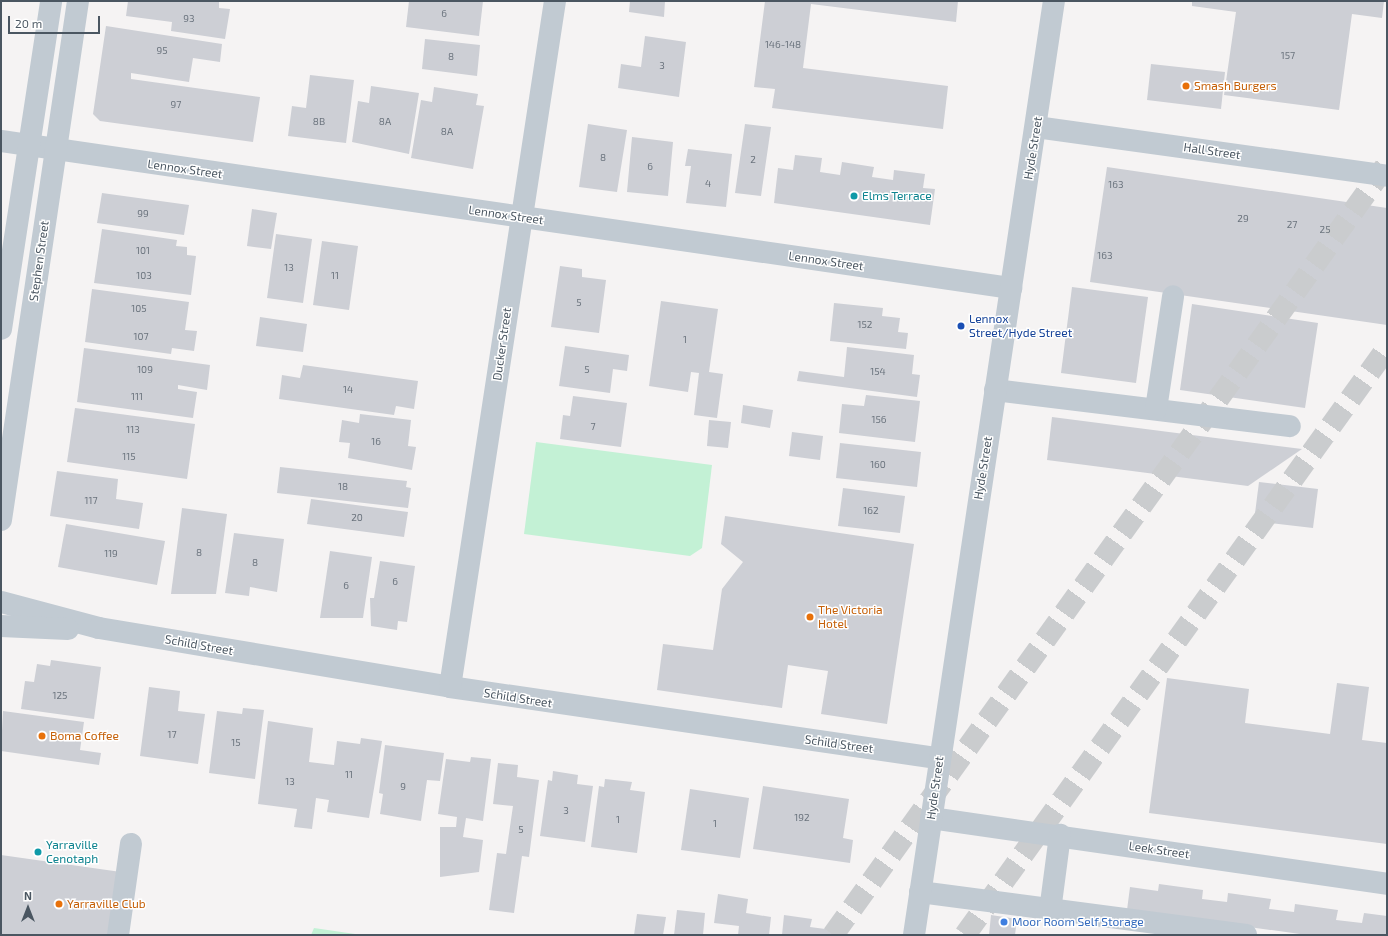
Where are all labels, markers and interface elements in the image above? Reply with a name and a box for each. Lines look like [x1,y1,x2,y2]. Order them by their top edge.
scale bar [10,8,102,34]
house number: 6 [441,8,447,20]
house number: 93 [183,13,195,25]
text: 20 m [15,16,42,30]
house number: 146-148 [765,39,801,51]
house number: 95 [156,45,168,57]
house number: 157 [1281,50,1295,62]
house number: 8 [448,51,454,63]
house number: 3 [659,60,665,72]
place label: Smash Burgers [1194,79,1277,93]
marker: Smash Burgers [1181,81,1191,91]
house number: 97 [171,99,181,111]
street label: Hyde Street [1021,115,1045,181]
house number: 8B [313,116,325,128]
house number: 8A [379,116,391,128]
house number: 8A [441,126,453,138]
street label: Hall Street [1182,140,1242,162]
house number: 8 [600,152,606,164]
house number: 2 [750,154,756,166]
street label: Lennox Street [147,157,223,181]
house number: 6 [647,161,653,173]
house number: 4 [705,178,711,190]
house number: 163 [1108,179,1124,191]
place label: Elms Terrace [862,189,932,203]
marker: Elms Terrace [849,191,859,201]
street label: Lennox Street [468,203,544,227]
house number: 99 [137,208,149,220]
house number: 29 [1237,213,1249,225]
house number: 27 [1287,219,1297,231]
street label: Stephen Street [26,220,52,302]
house number: 25 [1320,224,1330,236]
house number: 101 [136,245,150,257]
street label: Lennox Street [788,249,864,273]
house number: 163 [1097,250,1113,262]
house number: 13 [284,262,294,274]
house number: 103 [136,270,152,282]
house number: 11 [331,270,339,282]
house number: 5 [576,297,582,309]
house number: 105 [131,303,147,315]
street label: Ducker Street [490,306,514,382]
place label: Lennox Street/Hyde Street [969,312,1072,340]
house number: 152 [858,319,872,331]
marker: Lennox Street/Hyde Street [956,321,966,331]
house number: 107 [133,331,149,343]
house number: 1 [683,334,687,346]
house number: 109 [137,364,153,376]
house number: 5 [584,364,590,376]
house number: 154 [870,366,886,378]
house number: 14 [343,384,353,396]
house number: 111 [131,391,143,403]
house number: 156 [871,414,887,426]
house number: 7 [590,421,596,433]
house number: 113 [126,424,140,436]
street label: Hyde Street [971,435,995,501]
house number: 16 [371,436,381,448]
house number: 115 [122,451,136,463]
house number: 160 [870,459,886,471]
house number: 18 [338,481,348,493]
house number: 117 [84,495,98,507]
house number: 162 [863,505,879,517]
house number: 20 [351,512,363,524]
house number: 8 [196,547,202,559]
house number: 119 [104,548,118,560]
house number: 8 [252,557,258,569]
house number: 6 [392,576,398,588]
house number: 6 [343,580,349,592]
place label: The Victoria Hotel [818,603,883,631]
marker: The Victoria Hotel [805,612,815,622]
street label: Schild Street [164,632,234,658]
street label: Schild Street [483,685,553,711]
house number: 125 [53,690,67,702]
place label: Boma Coffee [50,729,119,743]
house number: 17 [167,729,177,741]
marker: Boma Coffee [37,731,47,741]
street label: Schild Street [804,732,874,756]
house number: 15 [231,737,241,749]
street label: Hyde Street [923,755,947,821]
house number: 11 [345,769,353,781]
house number: 13 [285,776,295,788]
house number: 9 [400,781,406,793]
house number: 3 [563,805,569,817]
house number: 192 [794,812,810,824]
house number: 1 [616,814,620,826]
house number: 1 [713,818,717,830]
house number: 5 [518,824,524,836]
place label: Yarraville Cenotaph [46,838,98,866]
street label: Leek Street [1128,839,1190,861]
marker: Yarraville Cenotaph [33,847,43,857]
north arrow [8,888,48,928]
text: N [24,889,32,902]
place label: Yarraville Club [67,897,146,911]
marker: Yarraville Club [54,899,64,909]
place label: Moor Room Self Storage [1012,915,1144,929]
marker: Moor Room Self Storage [999,917,1009,927]

